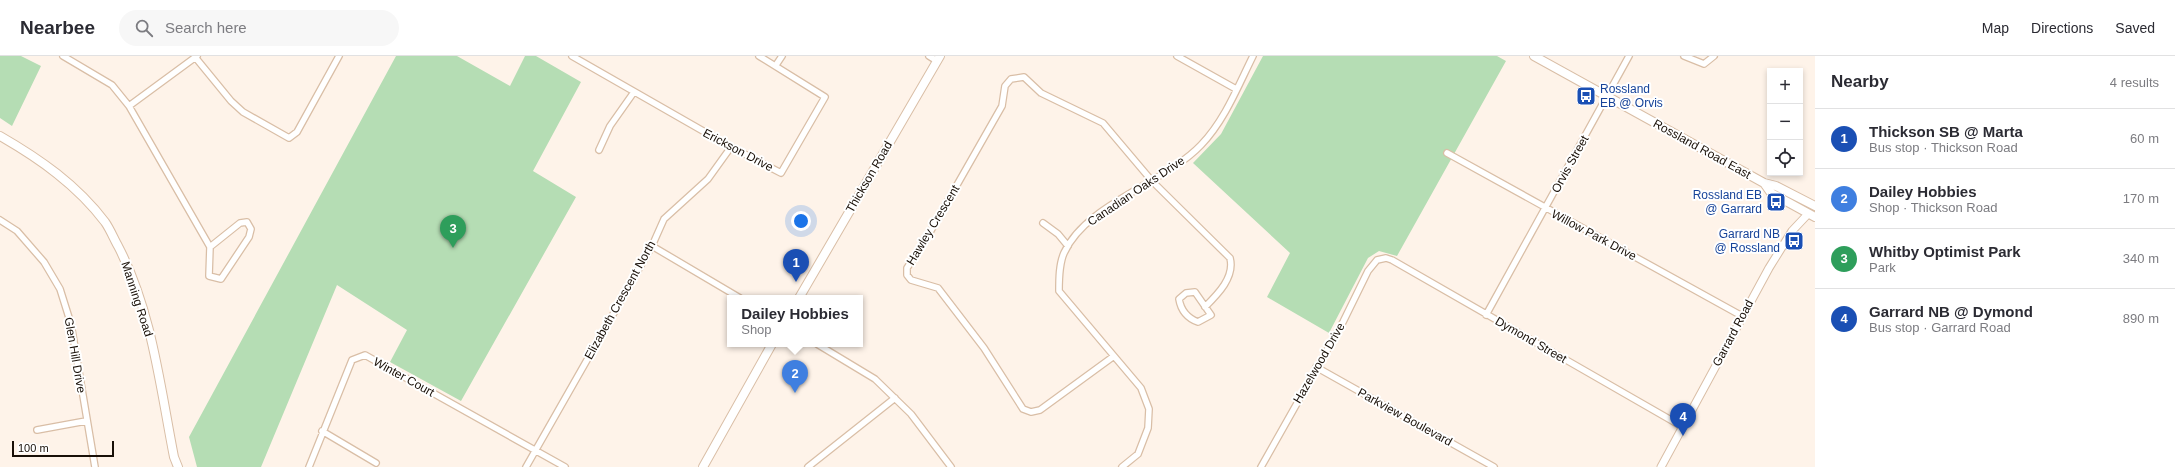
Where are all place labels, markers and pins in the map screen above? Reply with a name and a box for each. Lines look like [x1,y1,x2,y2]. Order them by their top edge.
place label: Rossland EB @ Orvis [1600,82,1663,110]
bus stop icon: Rossland EB @ Orvis [1575,85,1597,107]
place label: Rossland EB @ Garrard [1693,188,1762,216]
bus stop icon: Rossland EB @ Garrard [1765,191,1787,213]
pin: 3 [440,215,466,248]
place label: Garrard NB @ Rossland [1714,227,1780,255]
bus stop icon: Garrard NB @ Rossland [1783,230,1805,252]
pin: 1 [783,249,809,282]
pin: 2 [782,360,808,393]
pin: 4 [1670,403,1696,436]

